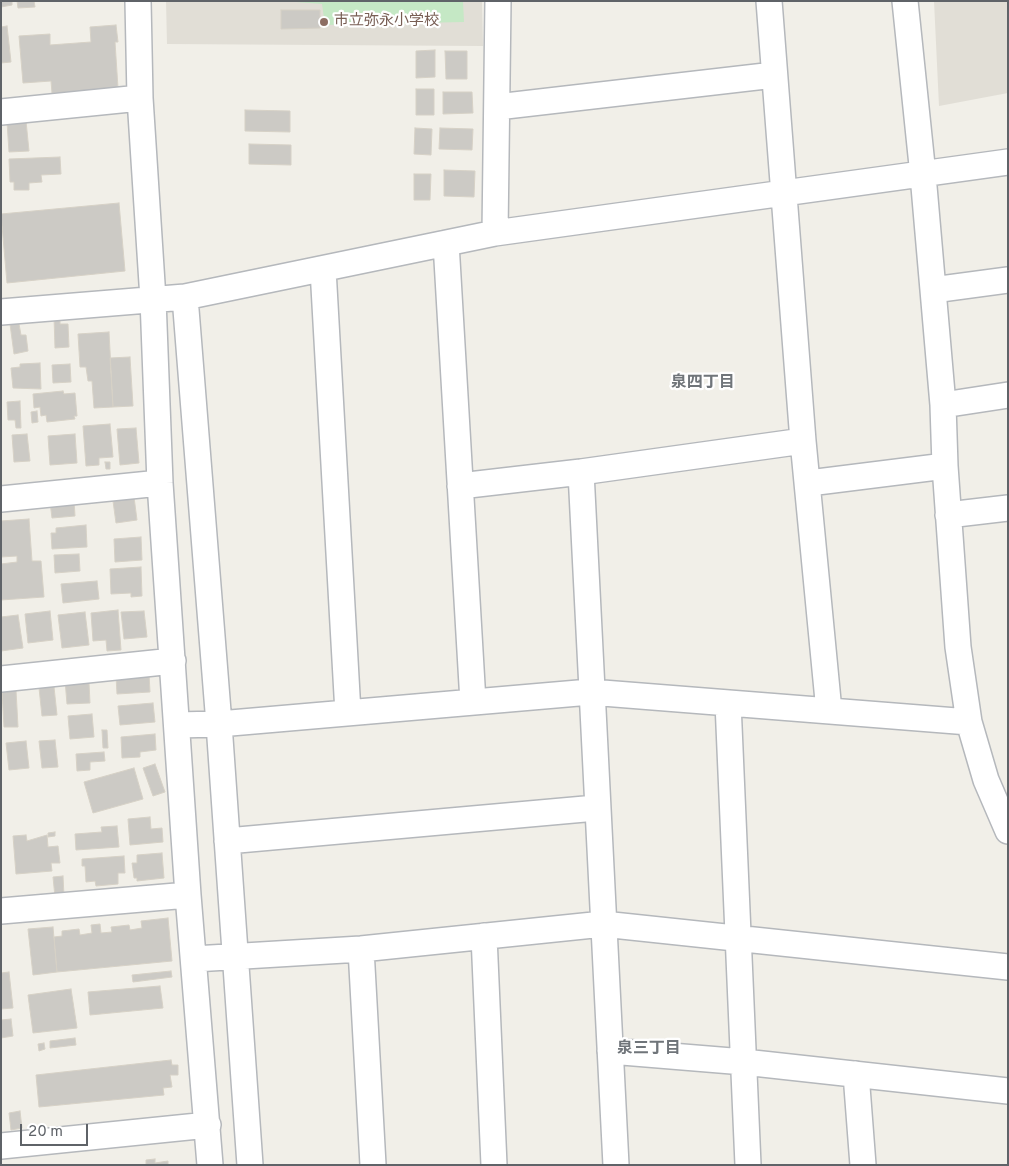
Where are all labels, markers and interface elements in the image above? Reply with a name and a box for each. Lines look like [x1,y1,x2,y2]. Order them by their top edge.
place label: 市立弥永小学校 [334,13,439,31]
marker: 市立弥永小学校 [318,16,330,28]
district label: 泉四丁目 [671,374,735,394]
district label: 泉三丁目 [617,1040,681,1060]
scale bar [22,1114,90,1146]
text: 20 m [28,1123,63,1142]

